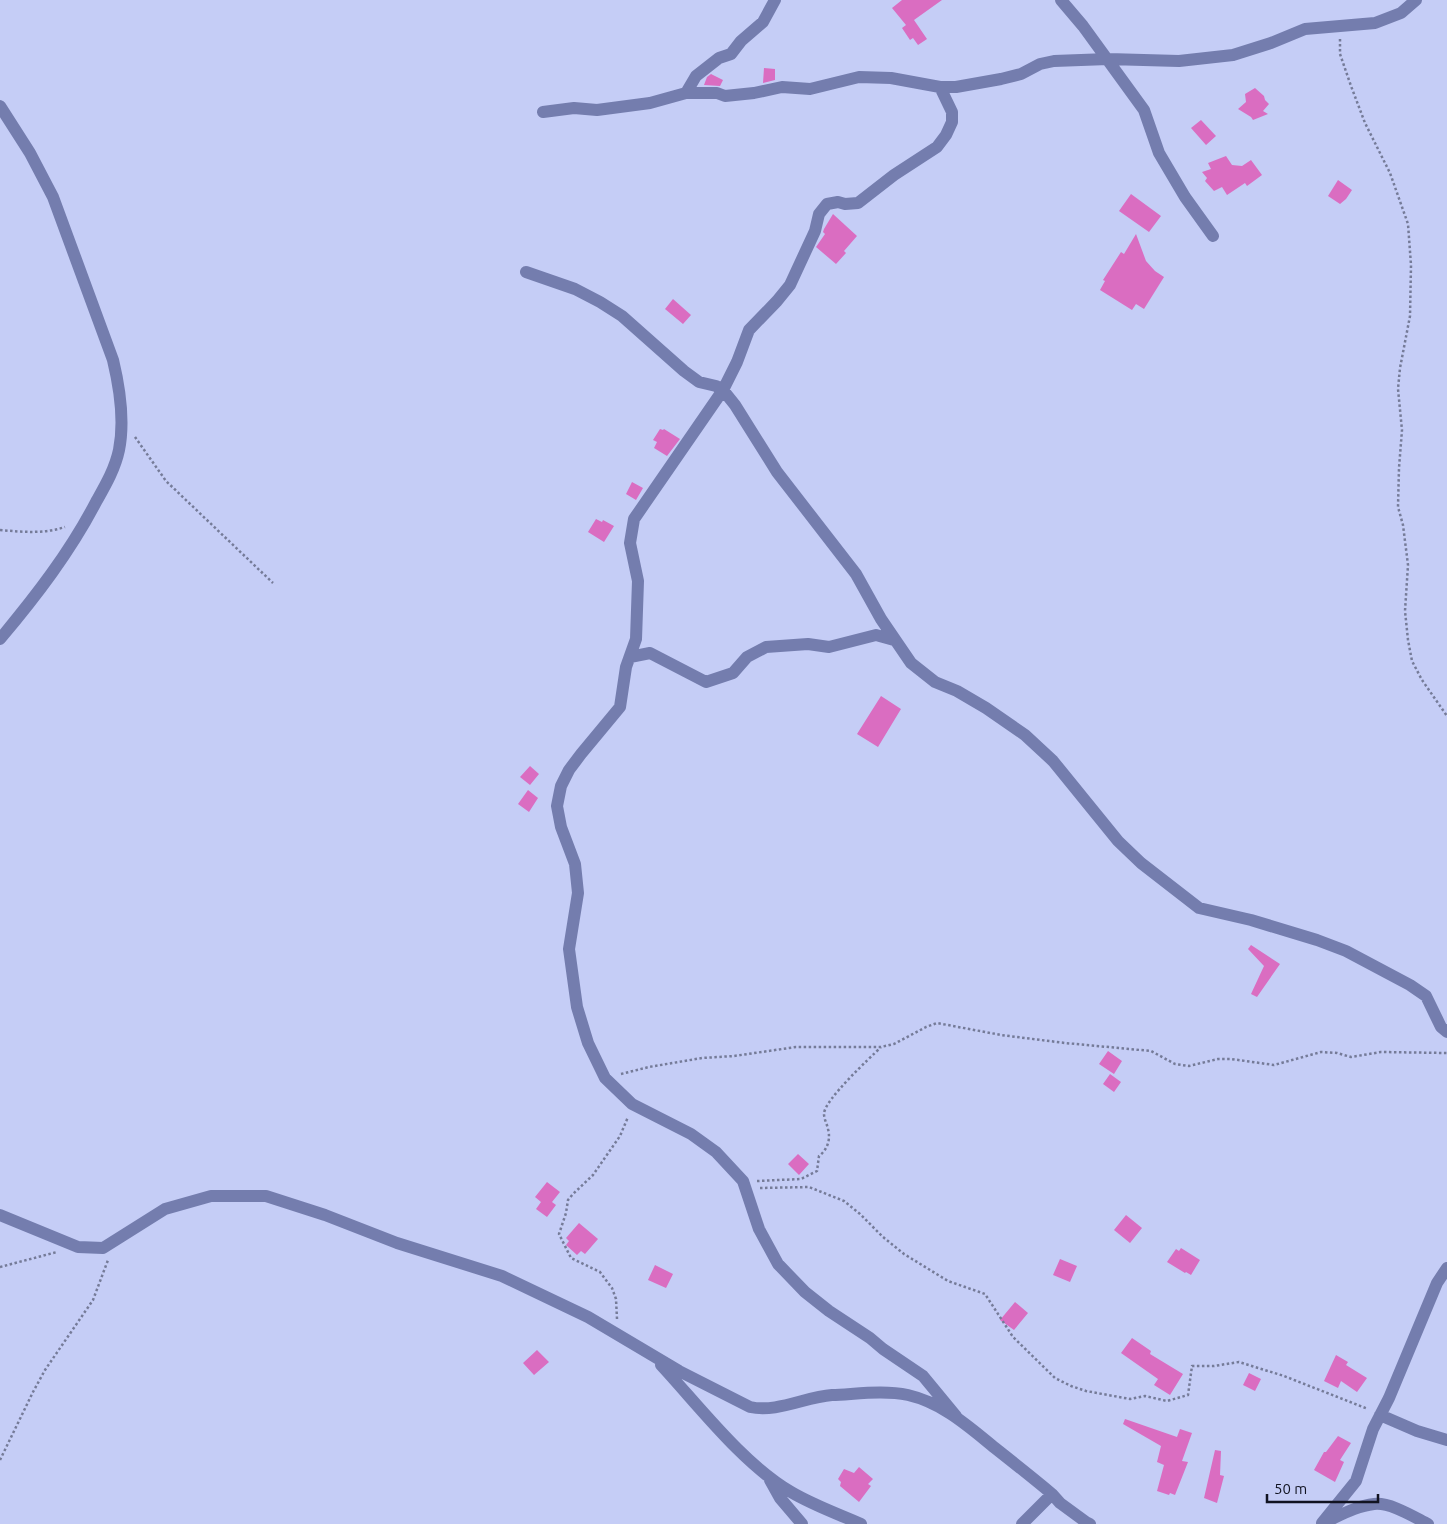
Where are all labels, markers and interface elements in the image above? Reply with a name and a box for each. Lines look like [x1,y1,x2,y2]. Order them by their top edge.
scale bar [1267,1472,1378,1504]
text: 50 m [1274,1480,1307,1497]

